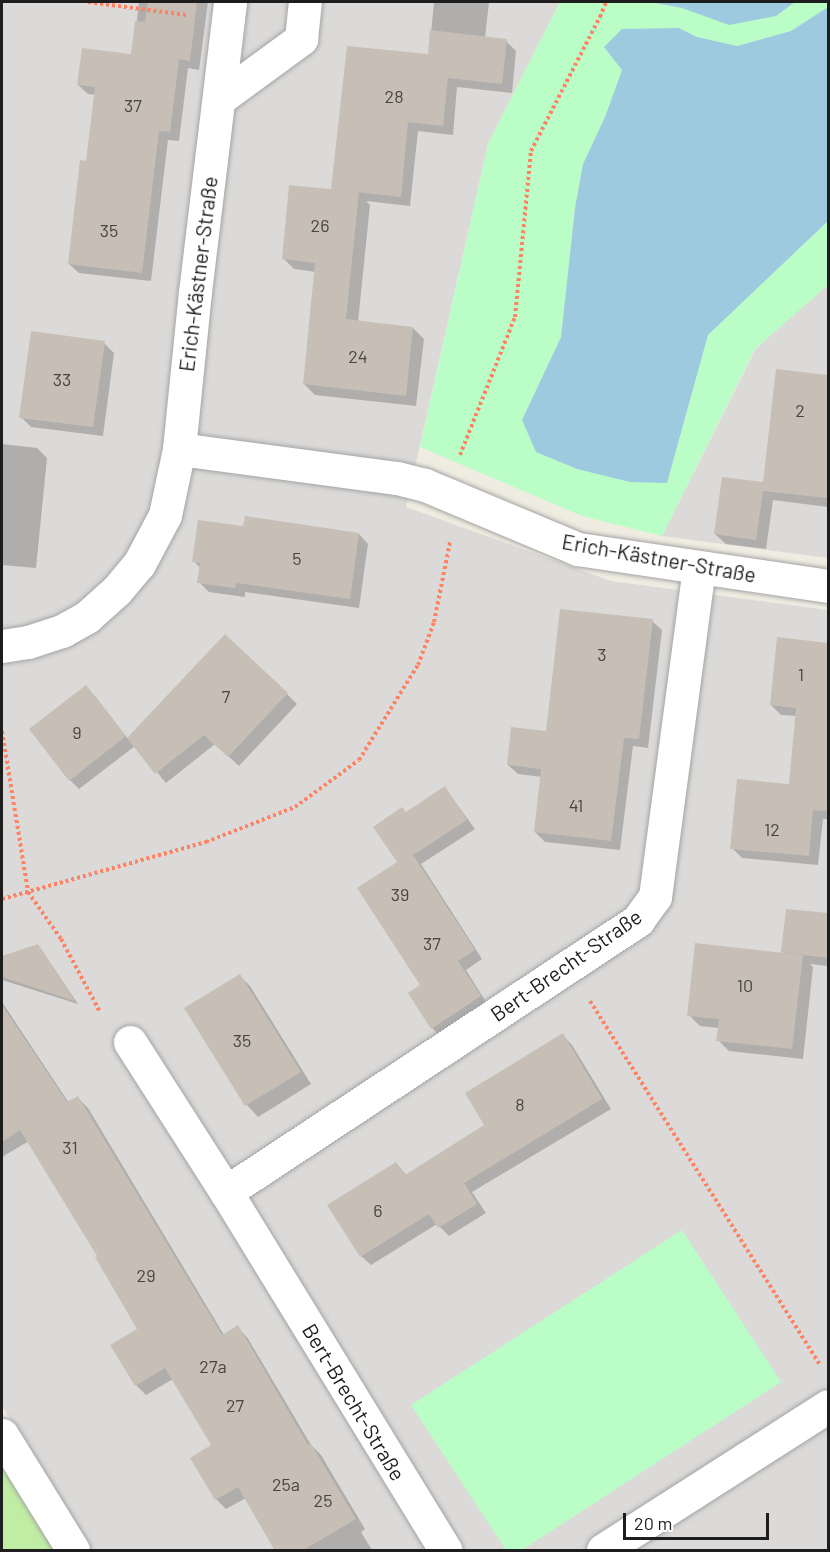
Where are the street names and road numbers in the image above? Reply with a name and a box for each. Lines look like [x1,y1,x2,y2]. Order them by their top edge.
street label: Erich-Kästner-Straße [174,175,222,373]
street label: Erich-Kästner-Straße [560,529,758,587]
street label: Bert-Brecht-Straße [486,903,646,1027]
street label: Bert-Brecht-Straße [297,1319,411,1485]

